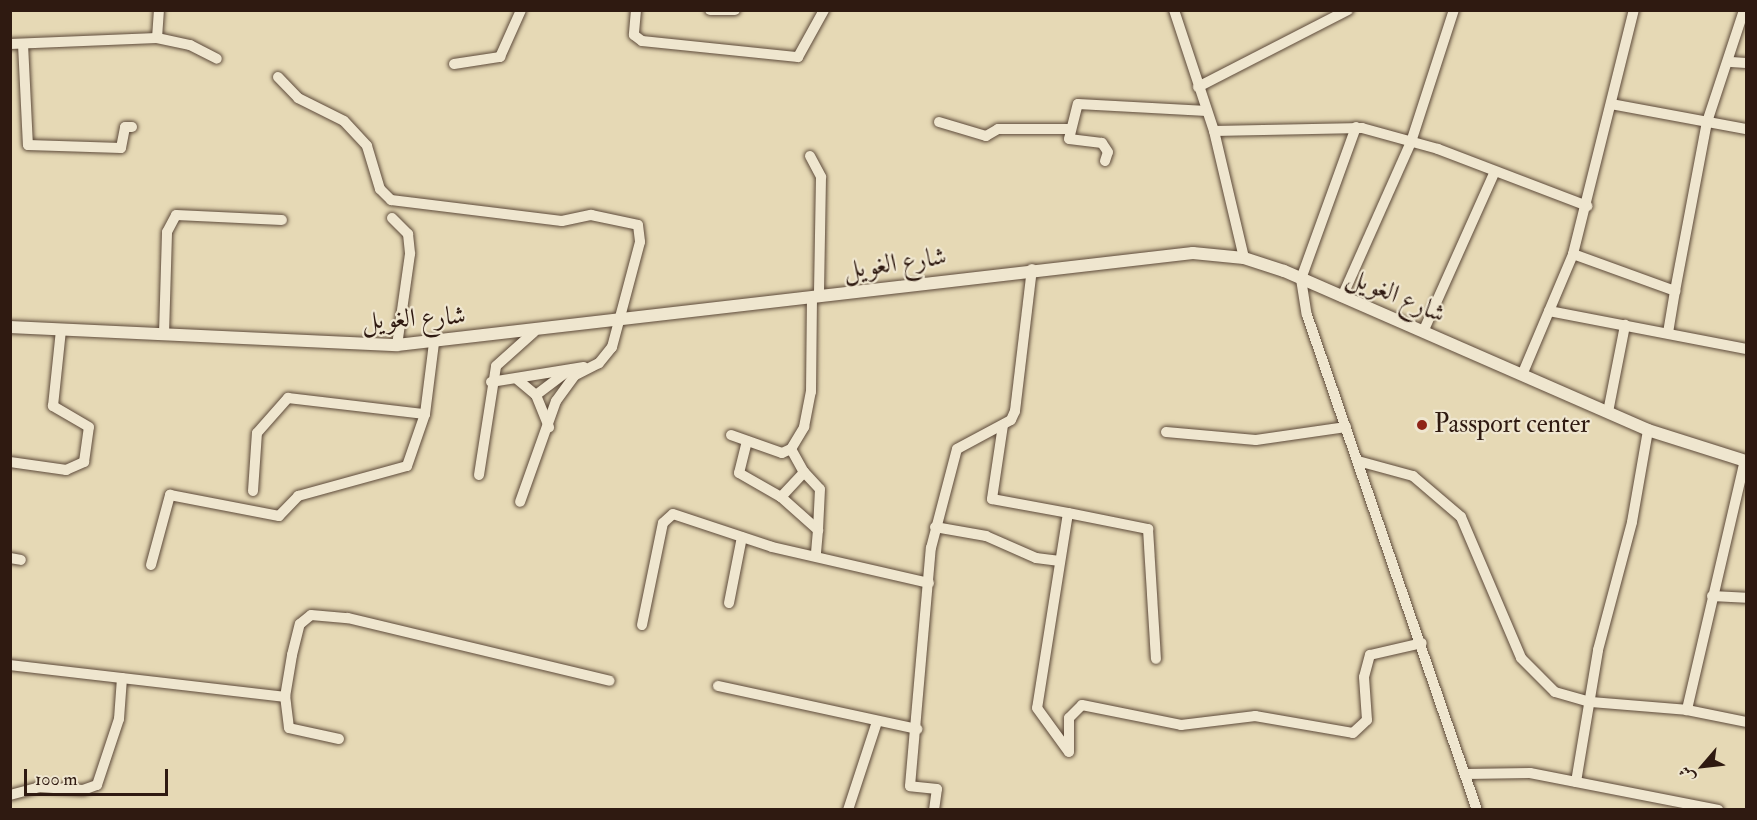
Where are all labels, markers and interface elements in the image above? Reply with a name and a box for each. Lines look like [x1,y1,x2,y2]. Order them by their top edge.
street label: شارع الغويل [841,241,949,287]
street label: شارع الغويل [1342,261,1450,331]
street label: شارع الغويل [361,301,467,337]
place label: Passport center [1434,409,1590,441]
marker: Passport center [1415,418,1429,432]
north arrow [1673,736,1733,796]
scale bar [27,757,171,795]
text: ش [1675,763,1700,786]
text: 100 m [35,768,78,791]

